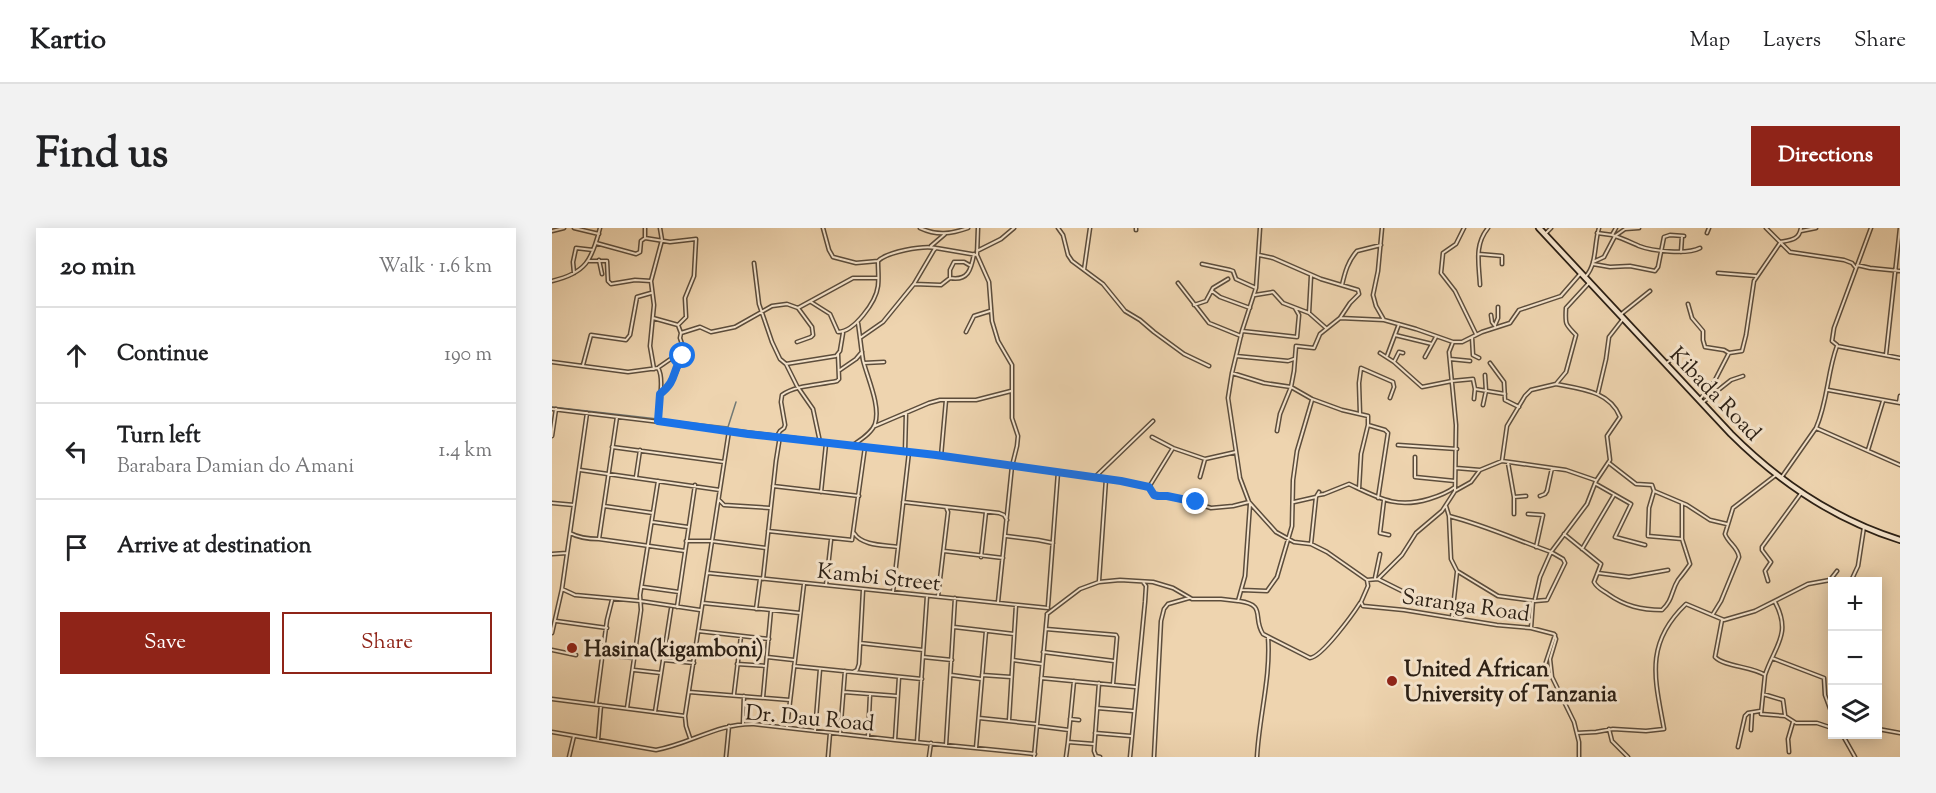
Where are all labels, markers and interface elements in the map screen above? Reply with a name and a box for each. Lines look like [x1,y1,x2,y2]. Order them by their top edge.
text: Kartio [30,21,106,61]
text: Map [1690,26,1730,56]
text: Layers [1763,26,1821,56]
text: Share [1854,26,1906,56]
text: Find us [36,126,168,186]
button: Directions [1751,126,1900,186]
text: 20 min [60,249,136,286]
text: Walk · 1.6 km [378,253,492,282]
icon: ahead [60,339,93,372]
text: Continue [117,339,208,371]
text: 190 m [444,341,492,370]
street label: Kibada Road [1660,341,1767,450]
route start [669,342,695,368]
text: Turn left [117,421,200,453]
icon: left [60,435,93,468]
text: 1.4 km [438,437,492,466]
text: Barabara Damian do Amani [117,453,354,482]
route end [1182,488,1208,514]
icon: arrive [60,531,93,564]
text: Arrive at destination [117,531,312,563]
street label: Kambi Street [815,557,942,601]
map controls [1828,577,1882,739]
button: + [1828,577,1882,631]
street label: Saranga Road [1399,582,1532,632]
button: Save [60,612,270,674]
button: Share [282,612,492,674]
button: − [1828,631,1882,685]
place label: Hasina(kigamboni) [584,635,763,667]
marker: Hasina(kigamboni) [565,641,579,655]
place label: United African University of Tanzania [1404,655,1618,712]
marker: United African University of Tanzania [1385,674,1399,688]
button: layers [1828,685,1882,739]
street label: Dr. Dau Road [744,698,876,742]

